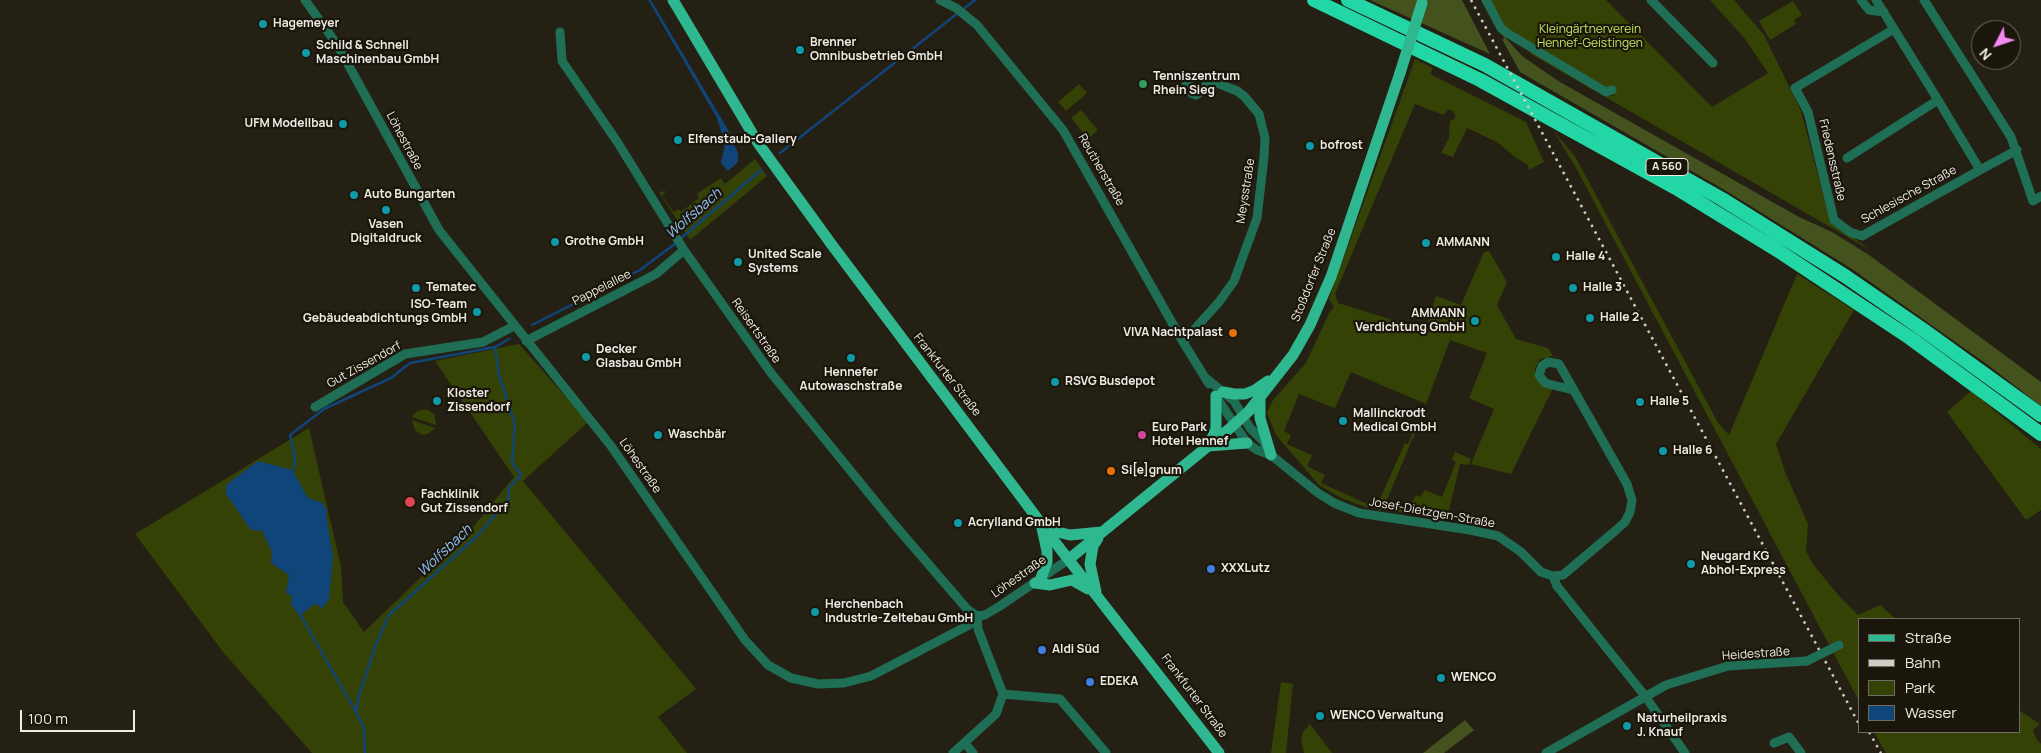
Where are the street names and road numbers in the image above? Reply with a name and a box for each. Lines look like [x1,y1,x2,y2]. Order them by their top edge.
street label: Löhestraße [383,110,425,172]
street label: Friedensstraße [1816,118,1848,202]
street label: Reutherstraße [1075,131,1127,209]
street label: Meysstraße [1234,157,1258,225]
road number: A 560 [1646,158,1688,176]
street label: Schlesische Straße [1859,163,1959,227]
street label: Stoßdorfer Straße [1289,226,1339,324]
street label: Pappelallee [570,267,634,309]
street label: Reisertstraße [728,296,784,366]
street label: Frankfurter Straße [910,331,984,419]
street label: Gut Zissendorf [325,339,403,391]
street label: Löhestraße [616,436,664,496]
street label: Josef-Dietzgen-Straße [1368,495,1496,531]
street label: Löhestraße [989,553,1049,601]
street label: Heidestraße [1721,644,1791,664]
street label: Frankfurter Straße [1158,651,1230,741]

